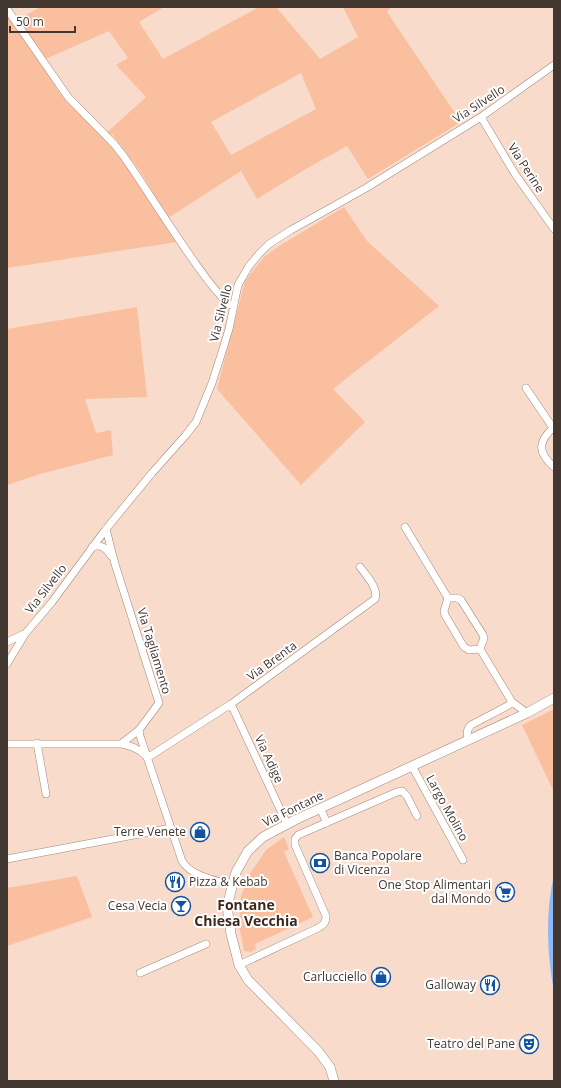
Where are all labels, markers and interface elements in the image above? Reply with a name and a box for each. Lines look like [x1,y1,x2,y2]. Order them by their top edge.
scale bar [10,8,75,34]
text: 50 m [16,13,44,30]
street label: Via Silvello [450,80,508,127]
street label: Via Perine [504,140,549,196]
street label: Via Silvello [205,282,236,343]
street label: Via Silvello [21,560,70,617]
street label: Via Tagliamento [133,606,176,696]
street label: Via Brenta [243,637,300,684]
street label: Via Adige [251,732,288,786]
street label: Largo Molino [422,772,473,844]
street label: Via Fontane [259,786,326,831]
shop icon: Terre Venete [189,821,211,843]
place label: Terre Venete [114,823,186,840]
place label: Banca Popolare di Vicenza [334,847,422,878]
bank icon: Banca Popolare di Vicenza [309,852,331,874]
restaurant icon: Pizza & Kebab [164,871,186,893]
place label: Pizza & Kebab [189,873,268,890]
place label: One Stop Alimentari dal Mondo [378,876,491,907]
supermarket icon: One Stop Alimentari dal Mondo [494,881,516,903]
bar icon: Cesa Vecia [170,895,192,917]
district label: Fontane Chiesa Vecchia [194,895,298,930]
place label: Cesa Vecia [108,897,167,914]
shop icon: Carlucciello [370,966,392,988]
place label: Carlucciello [303,968,367,985]
restaurant icon: Galloway [479,974,501,996]
place label: Galloway [425,976,477,993]
theatre icon: Teatro del Pane [518,1033,540,1055]
place label: Teatro del Pane [427,1035,515,1052]

